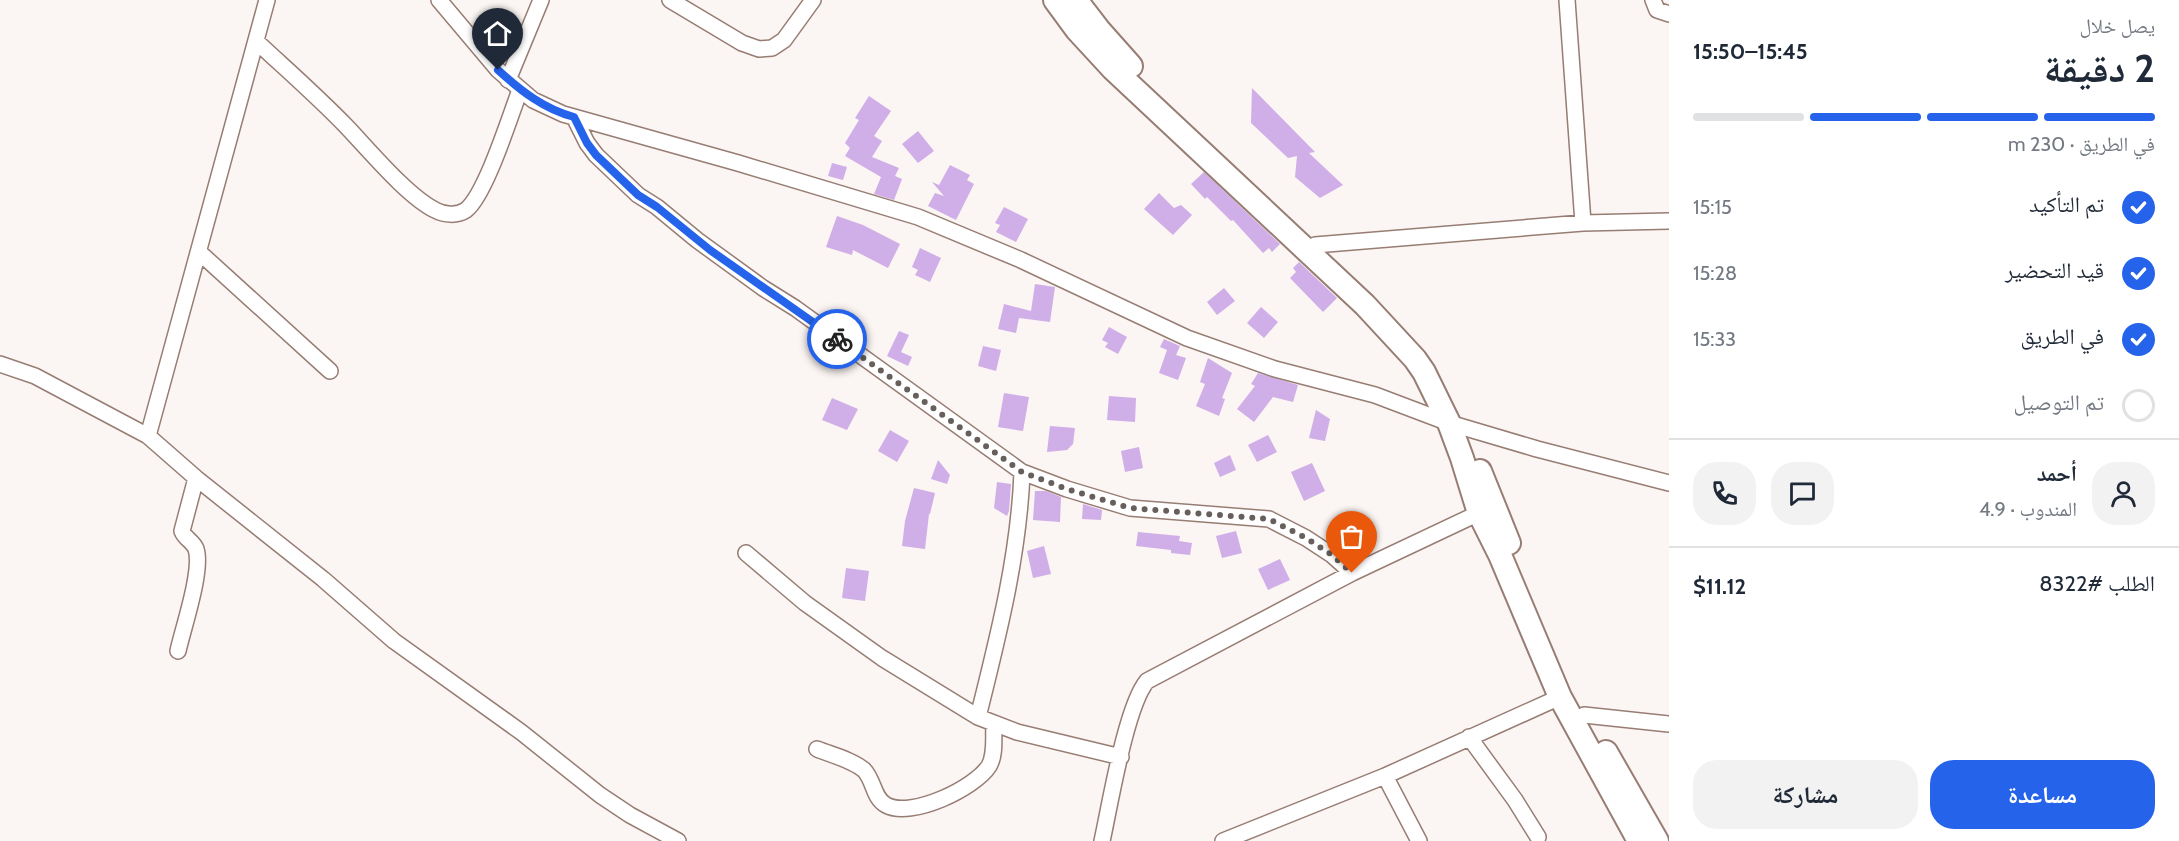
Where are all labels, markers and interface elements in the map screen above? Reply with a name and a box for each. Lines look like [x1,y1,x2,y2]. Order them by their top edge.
pin [472,8,523,70]
text: يصل خلال [2079,14,2155,38]
icon: home [481,17,514,50]
text: 15:45–15:50 [1693,38,1808,65]
text: 2 دقيقة [2044,44,2155,92]
text: في الطريق · 230 m [2008,132,2155,156]
text: تم التأكيد [2029,191,2104,218]
icon: check [2122,191,2155,224]
text: 15:15 [1693,195,1732,219]
text: قيد التحضير [2005,257,2104,284]
icon: check [2122,257,2155,290]
text: 15:28 [1693,261,1737,285]
courier [807,309,867,369]
icon: bike [821,323,854,356]
text: في الطريق [2020,323,2104,350]
icon: check [2122,323,2155,356]
text: 15:33 [1693,327,1736,351]
text: تم التوصيل [2014,389,2104,416]
text: أحمد [2037,460,2077,487]
button: phone [1693,462,1756,525]
button: chat [1771,462,1834,525]
button: person [2092,462,2155,525]
text: المندوب · 4.9 [1979,497,2077,521]
pin [1326,511,1377,573]
icon: bag [1335,520,1368,553]
text: الطلب #8322 [2039,570,2155,597]
text: $11.12 [1693,573,1746,600]
button: مشاركة [1693,760,1918,829]
button: مساعدة [1930,760,2155,829]

